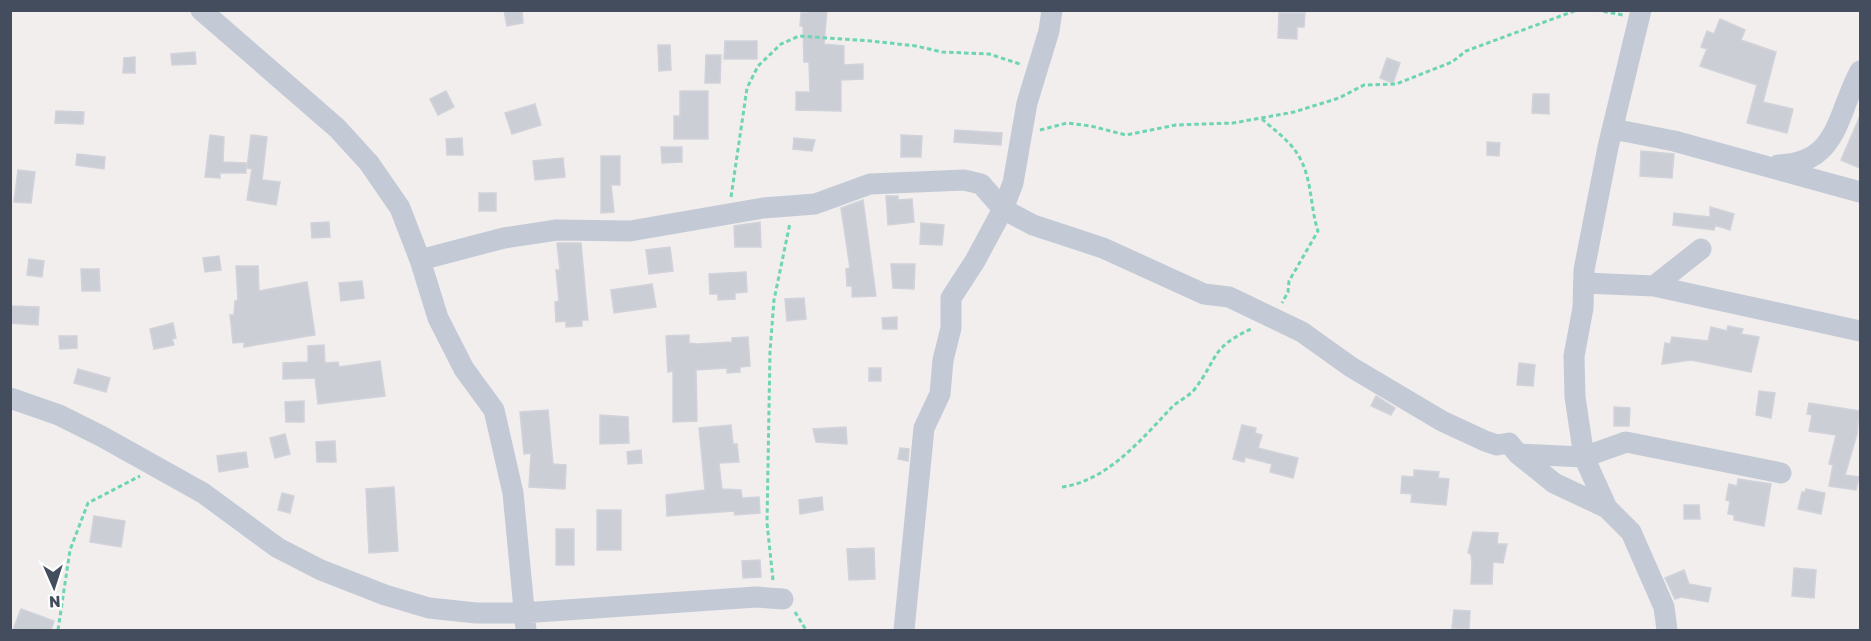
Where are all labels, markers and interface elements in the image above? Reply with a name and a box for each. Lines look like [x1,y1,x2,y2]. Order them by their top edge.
north arrow [24,557,84,617]
text: N [49,592,61,611]

